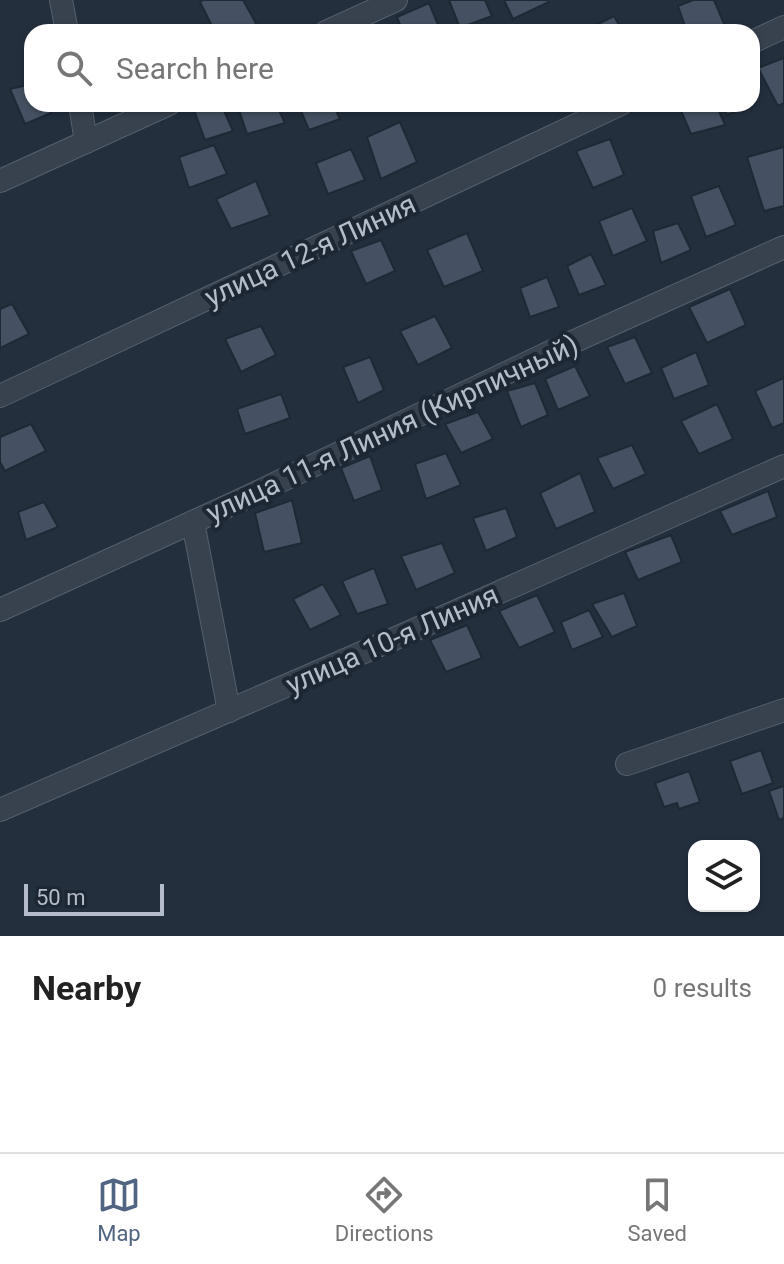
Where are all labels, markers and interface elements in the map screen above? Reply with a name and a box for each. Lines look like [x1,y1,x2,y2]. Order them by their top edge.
search box [24,24,760,112]
icon: search [52,46,96,90]
text: Search here [116,51,274,86]
street label: улица 12-я Линия [199,187,421,314]
street label: улица 11-я Линия (Кирпичный) [201,328,583,529]
street label: улица 10-я Линия [281,578,504,701]
map controls [688,840,760,912]
button: layers [688,840,760,912]
scale bar [24,880,164,916]
text: 50 m [36,885,85,910]
text: Nearby [32,968,141,1008]
text: 0 results [653,973,752,1003]
tab: Map [97,1173,141,1246]
tab: Directions [335,1173,434,1246]
tab: Saved [628,1173,687,1246]

